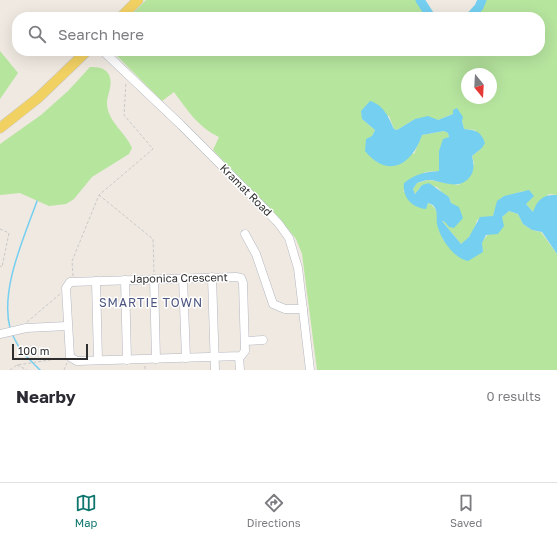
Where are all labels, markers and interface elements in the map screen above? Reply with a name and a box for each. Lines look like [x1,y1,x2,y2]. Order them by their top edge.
search box [12,12,545,56]
icon: search [26,23,48,45]
text: Search here [58,25,144,43]
north arrow [461,68,497,104]
street label: Kramat Road [218,161,275,218]
street label: Japonica Crescent [130,270,228,285]
district label: SMARTIE TOWN [99,295,203,310]
scale bar [12,342,88,361]
text: 100 m [18,344,49,357]
text: Nearby [16,386,76,407]
text: 0 results [486,388,541,404]
tab: Map [75,492,97,529]
tab: Directions [247,492,301,529]
tab: Saved [450,492,482,529]

